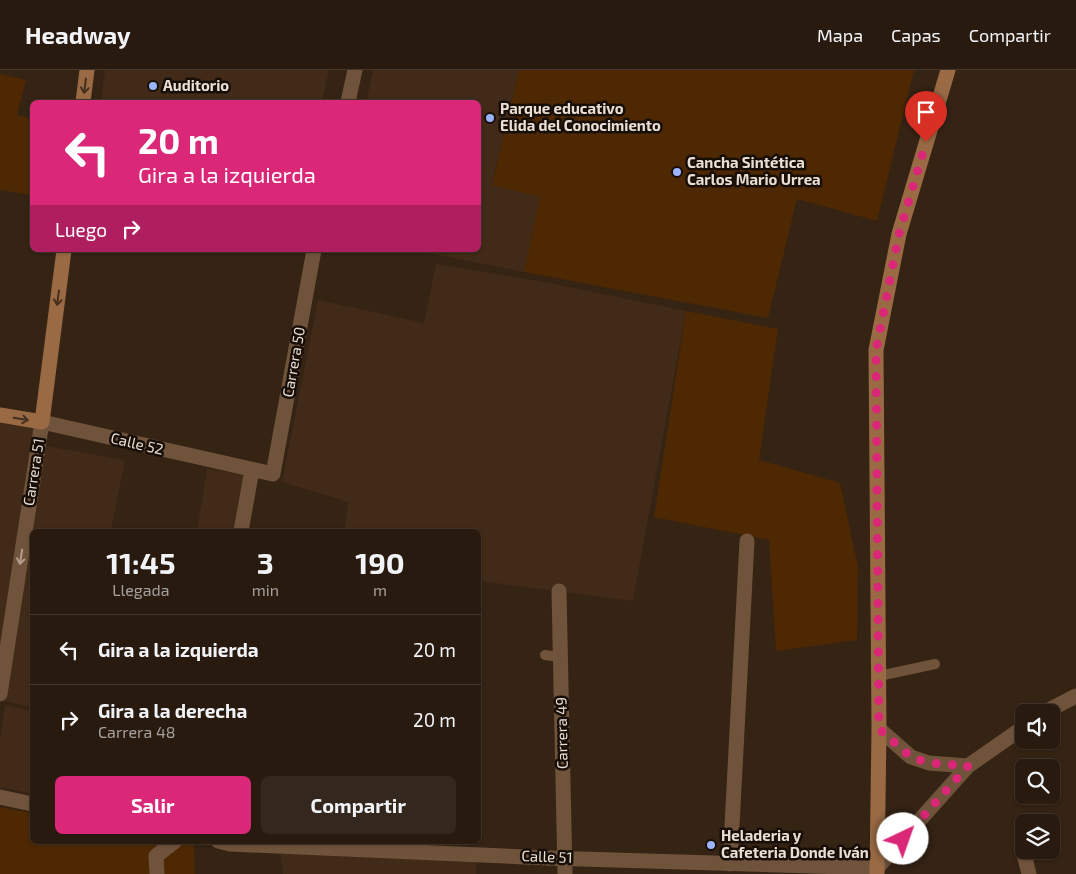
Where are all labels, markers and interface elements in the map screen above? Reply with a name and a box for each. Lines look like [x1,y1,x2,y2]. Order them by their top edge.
text: Headway [25,20,131,49]
text: Mapa [817,24,863,46]
text: Capas [891,24,941,46]
text: Compartir [969,24,1051,46]
place label: Auditorio [163,76,229,94]
one-way arrow [80,78,90,94]
marker: Auditorio [147,80,159,92]
pin [905,91,947,142]
icon: arrive [912,98,940,126]
place label: Parque educativo Elida del Conocimiento [500,99,661,134]
marker: Parque educativo Elida del Conocimiento [484,112,496,124]
text: 20 m [138,119,219,161]
icon: left [55,120,120,185]
place label: Cancha Sintética Carlos Mario Urrea [687,153,821,188]
text: Gira a la izquierda [138,161,316,187]
marker: Cancha Sintética Carlos Mario Urrea [671,166,683,178]
icon: right [117,215,145,243]
text: Luego [55,218,107,241]
one-way arrow [53,290,63,306]
street label: Carrera 50 [278,325,308,399]
one-way arrow [12,414,28,424]
street label: Calle 52 [109,428,165,458]
street label: Carrera 51 [19,437,47,507]
text: 11:45 [106,544,176,580]
text: 3 [257,544,274,580]
text: 190 [355,544,405,580]
one-way arrow [16,549,26,565]
text: Llegada [112,580,169,599]
text: min [252,580,279,599]
text: m [373,580,387,599]
icon: left [55,636,83,664]
text: Gira a la izquierda [98,638,259,661]
text: 20 m [413,638,456,661]
street label: Carrera 49 [551,697,571,769]
text: Gira a la derecha [98,699,247,722]
map controls [1015,704,1060,859]
button: sound [1015,704,1060,749]
icon: right [55,706,83,734]
text: 20 m [413,708,456,731]
text: Carrera 48 [98,722,175,741]
button: search [1015,759,1060,804]
button: Salir [55,776,251,834]
button: Compartir [261,776,456,834]
position arrow [876,812,928,864]
button: layers [1015,814,1060,859]
place label: Heladeria y Cafeteria Donde Iván [721,826,869,861]
marker: Heladeria y Cafeteria Donde Iván [705,839,717,851]
street label: Calle 51 [521,846,573,866]

